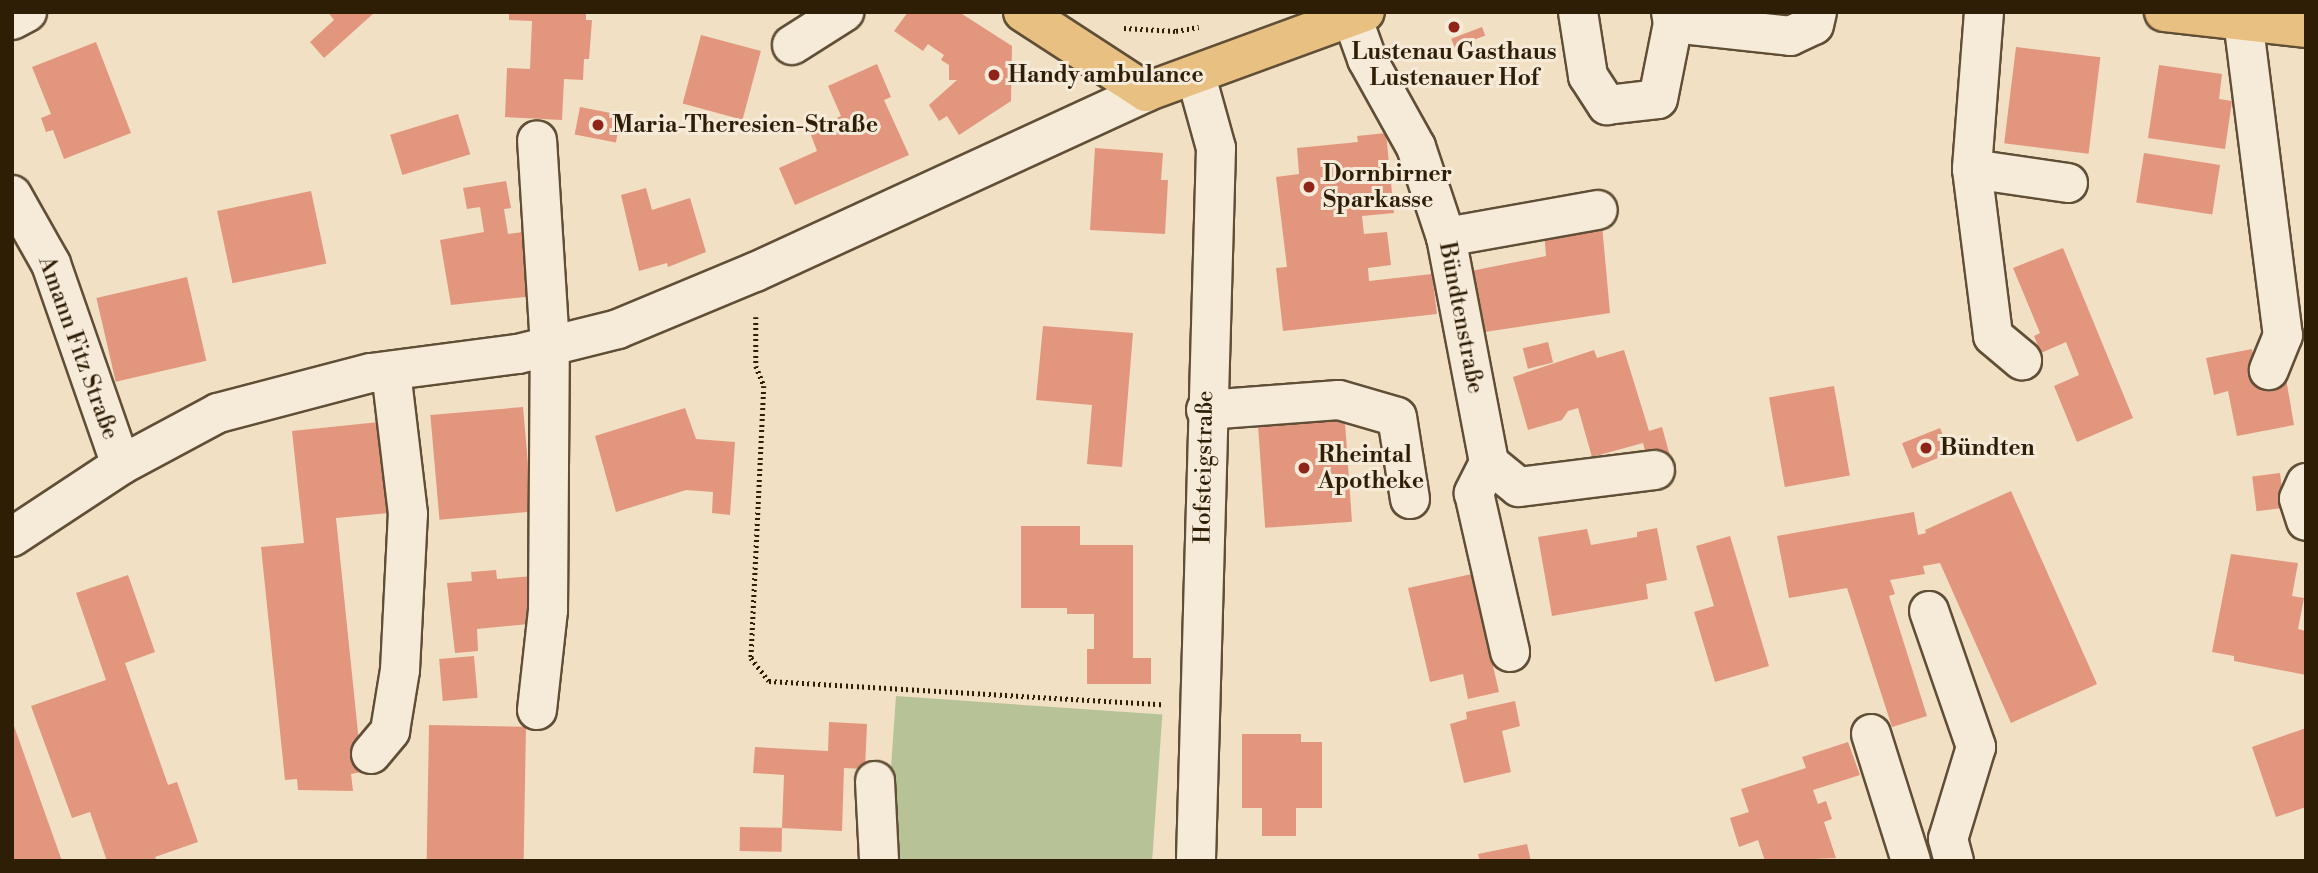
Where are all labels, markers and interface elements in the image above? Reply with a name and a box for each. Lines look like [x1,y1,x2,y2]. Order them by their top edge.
marker: Lustenau Gasthaus Lustenauer Hof [1446,19,1462,35]
place label: Lustenau Gasthaus Lustenauer Hof [1351,38,1557,92]
place label: Handy ambulance [1008,61,1204,89]
marker: Handy ambulance [986,67,1002,83]
place label: Maria-Theresien-Straße [612,111,878,139]
marker: Maria-Theresien-Straße [590,117,606,133]
place label: Dornbirner Sparkasse [1323,160,1452,214]
marker: Dornbirner Sparkasse [1301,179,1317,195]
street label: Bündtenstraße [1433,240,1489,396]
street label: Amann Fitz Straße [32,253,124,443]
street label: Hofsteigstraße [1189,390,1219,544]
place label: Bündten [1940,434,2035,462]
marker: Bündten [1918,440,1934,456]
place label: Rheintal Apotheke [1318,441,1424,495]
marker: Rheintal Apotheke [1296,460,1312,476]

